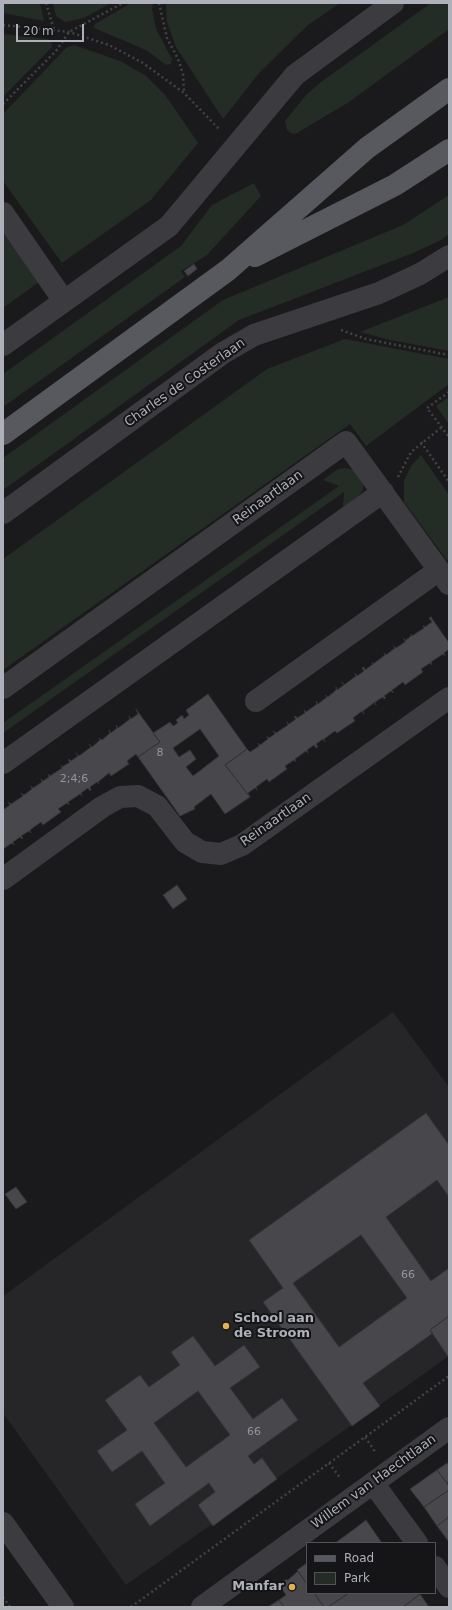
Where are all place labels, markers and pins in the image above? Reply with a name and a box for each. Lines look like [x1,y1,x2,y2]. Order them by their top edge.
place label: School aan de Stroom [234,1311,314,1342]
marker: School aan de Stroom [221,1321,231,1331]
place label: Manfar [232,1579,284,1595]
marker: Manfar [287,1582,297,1592]

